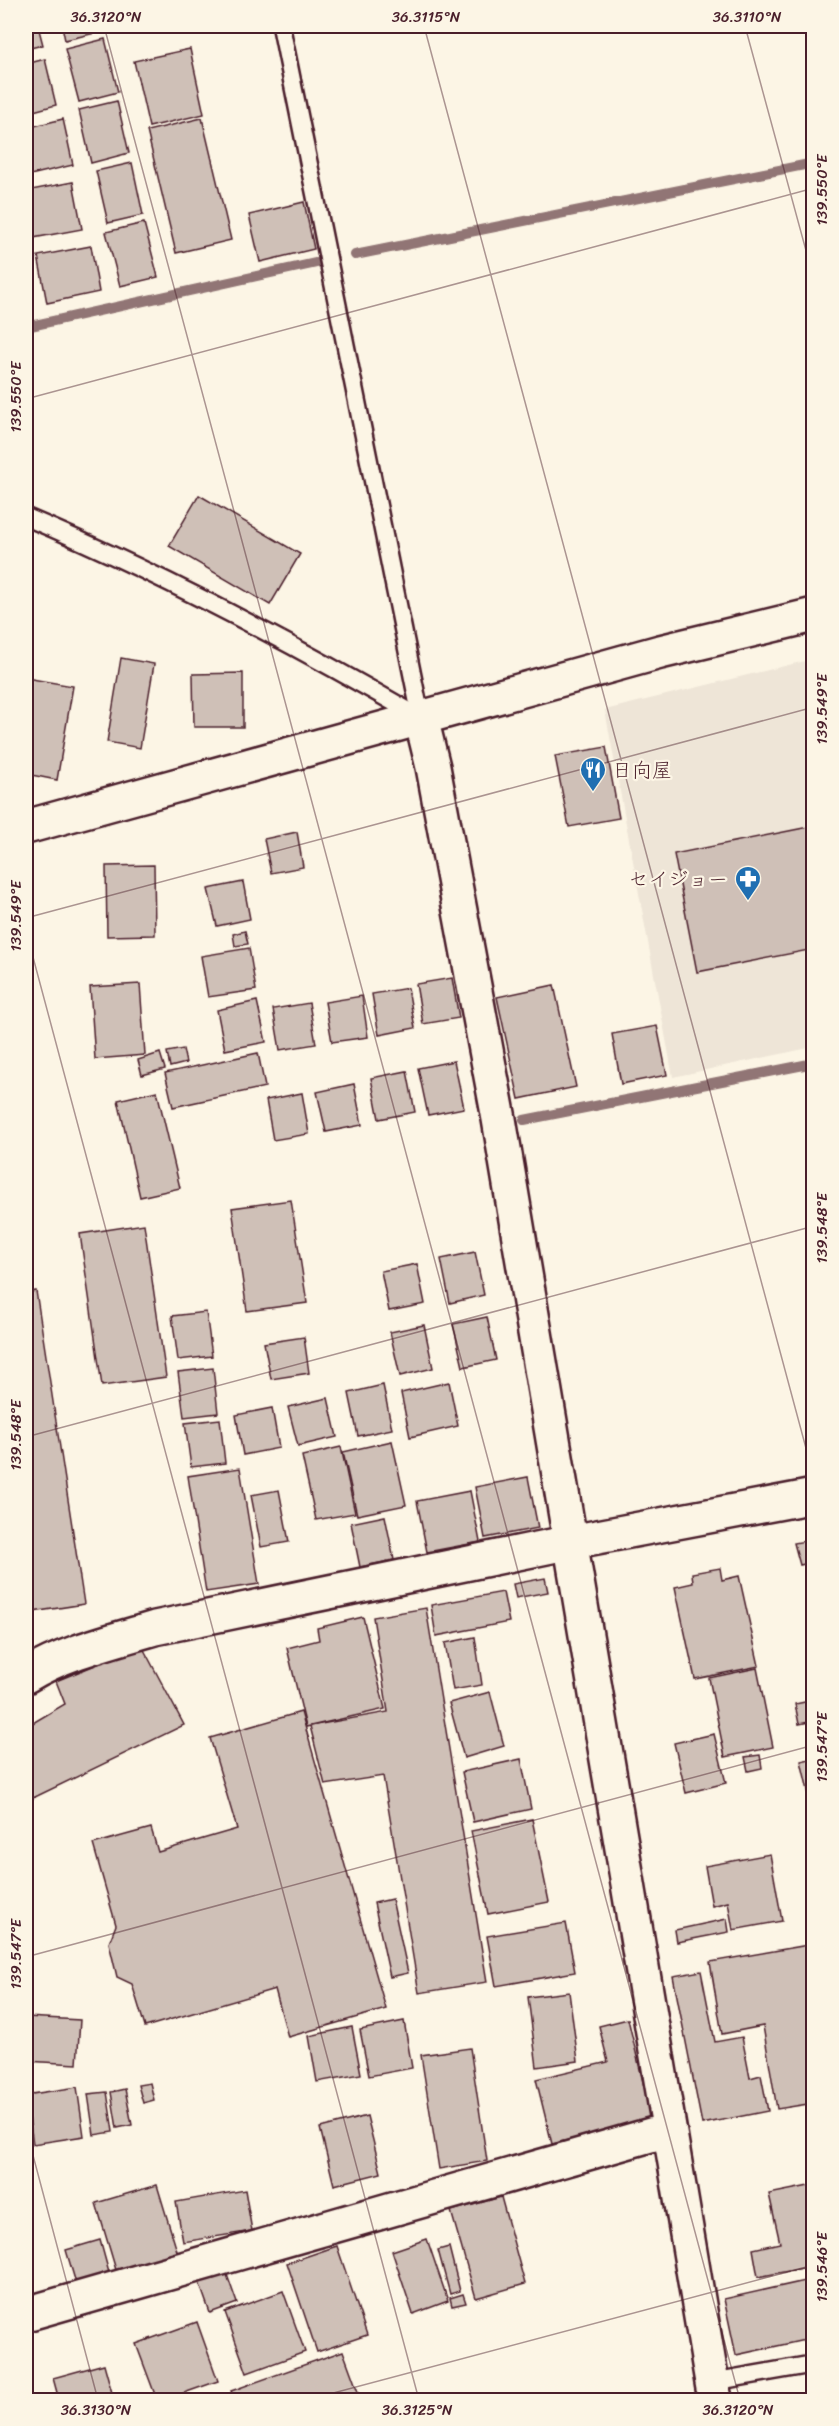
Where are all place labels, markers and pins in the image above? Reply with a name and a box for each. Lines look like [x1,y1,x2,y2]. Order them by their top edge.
place label: 日向屋 [612,753,672,788]
restaurant icon: 日向屋 [578,755,608,793]
place label: セイジョー [628,862,728,897]
pharmacy icon: セイジョー [733,864,763,902]

